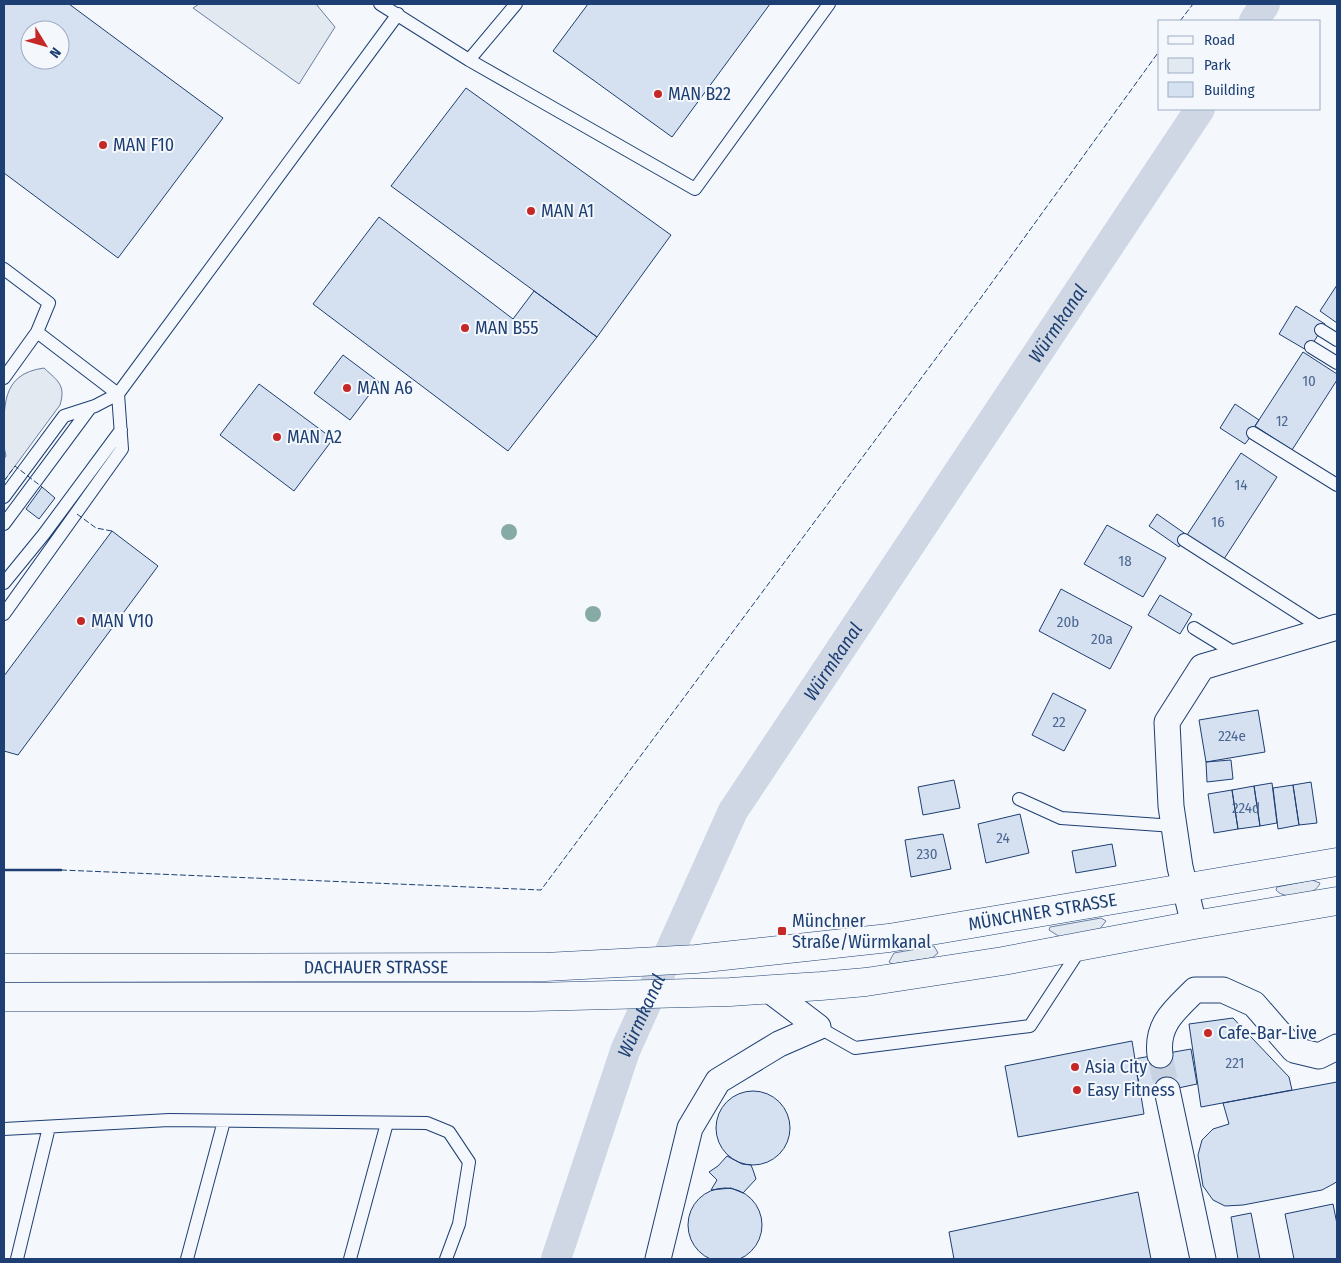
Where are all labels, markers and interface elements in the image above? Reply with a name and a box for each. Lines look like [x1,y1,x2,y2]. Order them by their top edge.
north arrow [20,20,70,70]
legend [1158,20,1321,110]
text: Road [1204,31,1235,49]
text: N [46,44,64,61]
text: Park [1204,56,1231,74]
text: Building [1204,81,1255,99]
place label: MAN B22 [668,83,731,105]
marker: MAN B22 [652,88,664,100]
place label: MAN F10 [113,134,174,156]
marker: MAN F10 [97,139,109,151]
place label: MAN A1 [541,200,594,222]
marker: MAN A1 [525,205,537,217]
water label: Würmkanal [1024,280,1092,367]
place label: MAN B55 [475,317,539,339]
marker: MAN B55 [459,322,471,334]
house number: 10 [1302,372,1316,390]
place label: MAN A6 [357,377,413,399]
marker: MAN A6 [341,382,353,394]
house number: 12 [1276,412,1289,430]
place label: MAN A2 [287,426,342,448]
marker: MAN A2 [271,431,283,443]
house number: 14 [1234,476,1248,494]
house number: 16 [1211,513,1225,531]
house number: 18 [1118,552,1132,570]
place label: MAN V10 [91,610,154,632]
house number: 20b [1057,613,1079,631]
marker: MAN V10 [75,615,87,627]
water label: Würmkanal [799,618,867,705]
house number: 20a [1091,630,1113,648]
house number: 22 [1052,713,1066,731]
house number: 224e [1218,727,1246,745]
house number: 224d [1232,799,1260,817]
house number: 24 [996,829,1010,847]
house number: 230 [916,845,938,863]
street label: MÜNCHNER STRASSE [967,889,1118,935]
place label: Münchner Straße/Würmkanal [792,910,931,953]
marker: Münchner Straße/Würmkanal [776,925,788,937]
street label: DACHAUER STRASSE [304,956,448,978]
water label: Würmkanal [613,970,670,1061]
place label: Cafe-Bar-Live [1218,1022,1317,1044]
marker: Cafe-Bar-Live [1202,1027,1214,1039]
house number: 221 [1226,1054,1244,1072]
place label: Asia City [1085,1056,1147,1078]
marker: Asia City [1069,1061,1081,1073]
place label: Easy Fitness [1087,1079,1175,1101]
marker: Easy Fitness [1071,1084,1083,1096]

